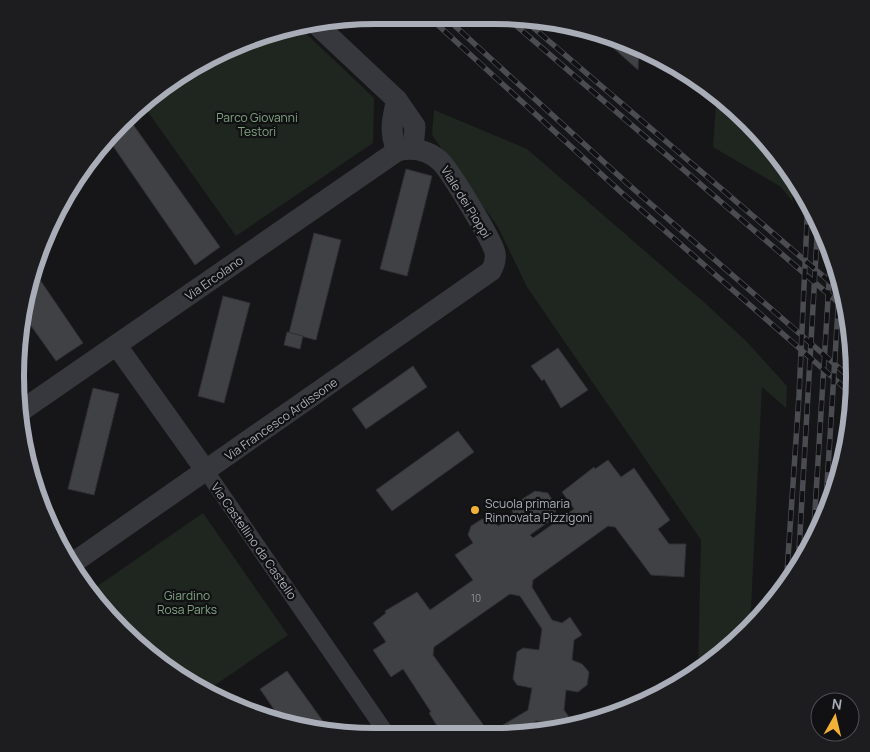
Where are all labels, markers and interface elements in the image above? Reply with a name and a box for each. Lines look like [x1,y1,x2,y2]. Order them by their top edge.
park label: Parco Giovanni Testori [216,109,298,140]
street label: Viale dei Pioppi [437,163,495,241]
street label: Via Ercolano [182,252,246,304]
street label: Via Francesco Ardissone [221,374,341,464]
street label: Via Castellino da Castello [207,479,301,603]
place label: Scuola primaria Rinnovata Pizzigoni [485,495,592,526]
marker: Scuola primaria Rinnovata Pizzigoni [469,504,481,516]
park label: Giardino Rosa Parks [157,587,217,618]
house number: 10 [471,591,481,605]
north arrow [810,692,860,742]
text: N [831,694,843,714]

